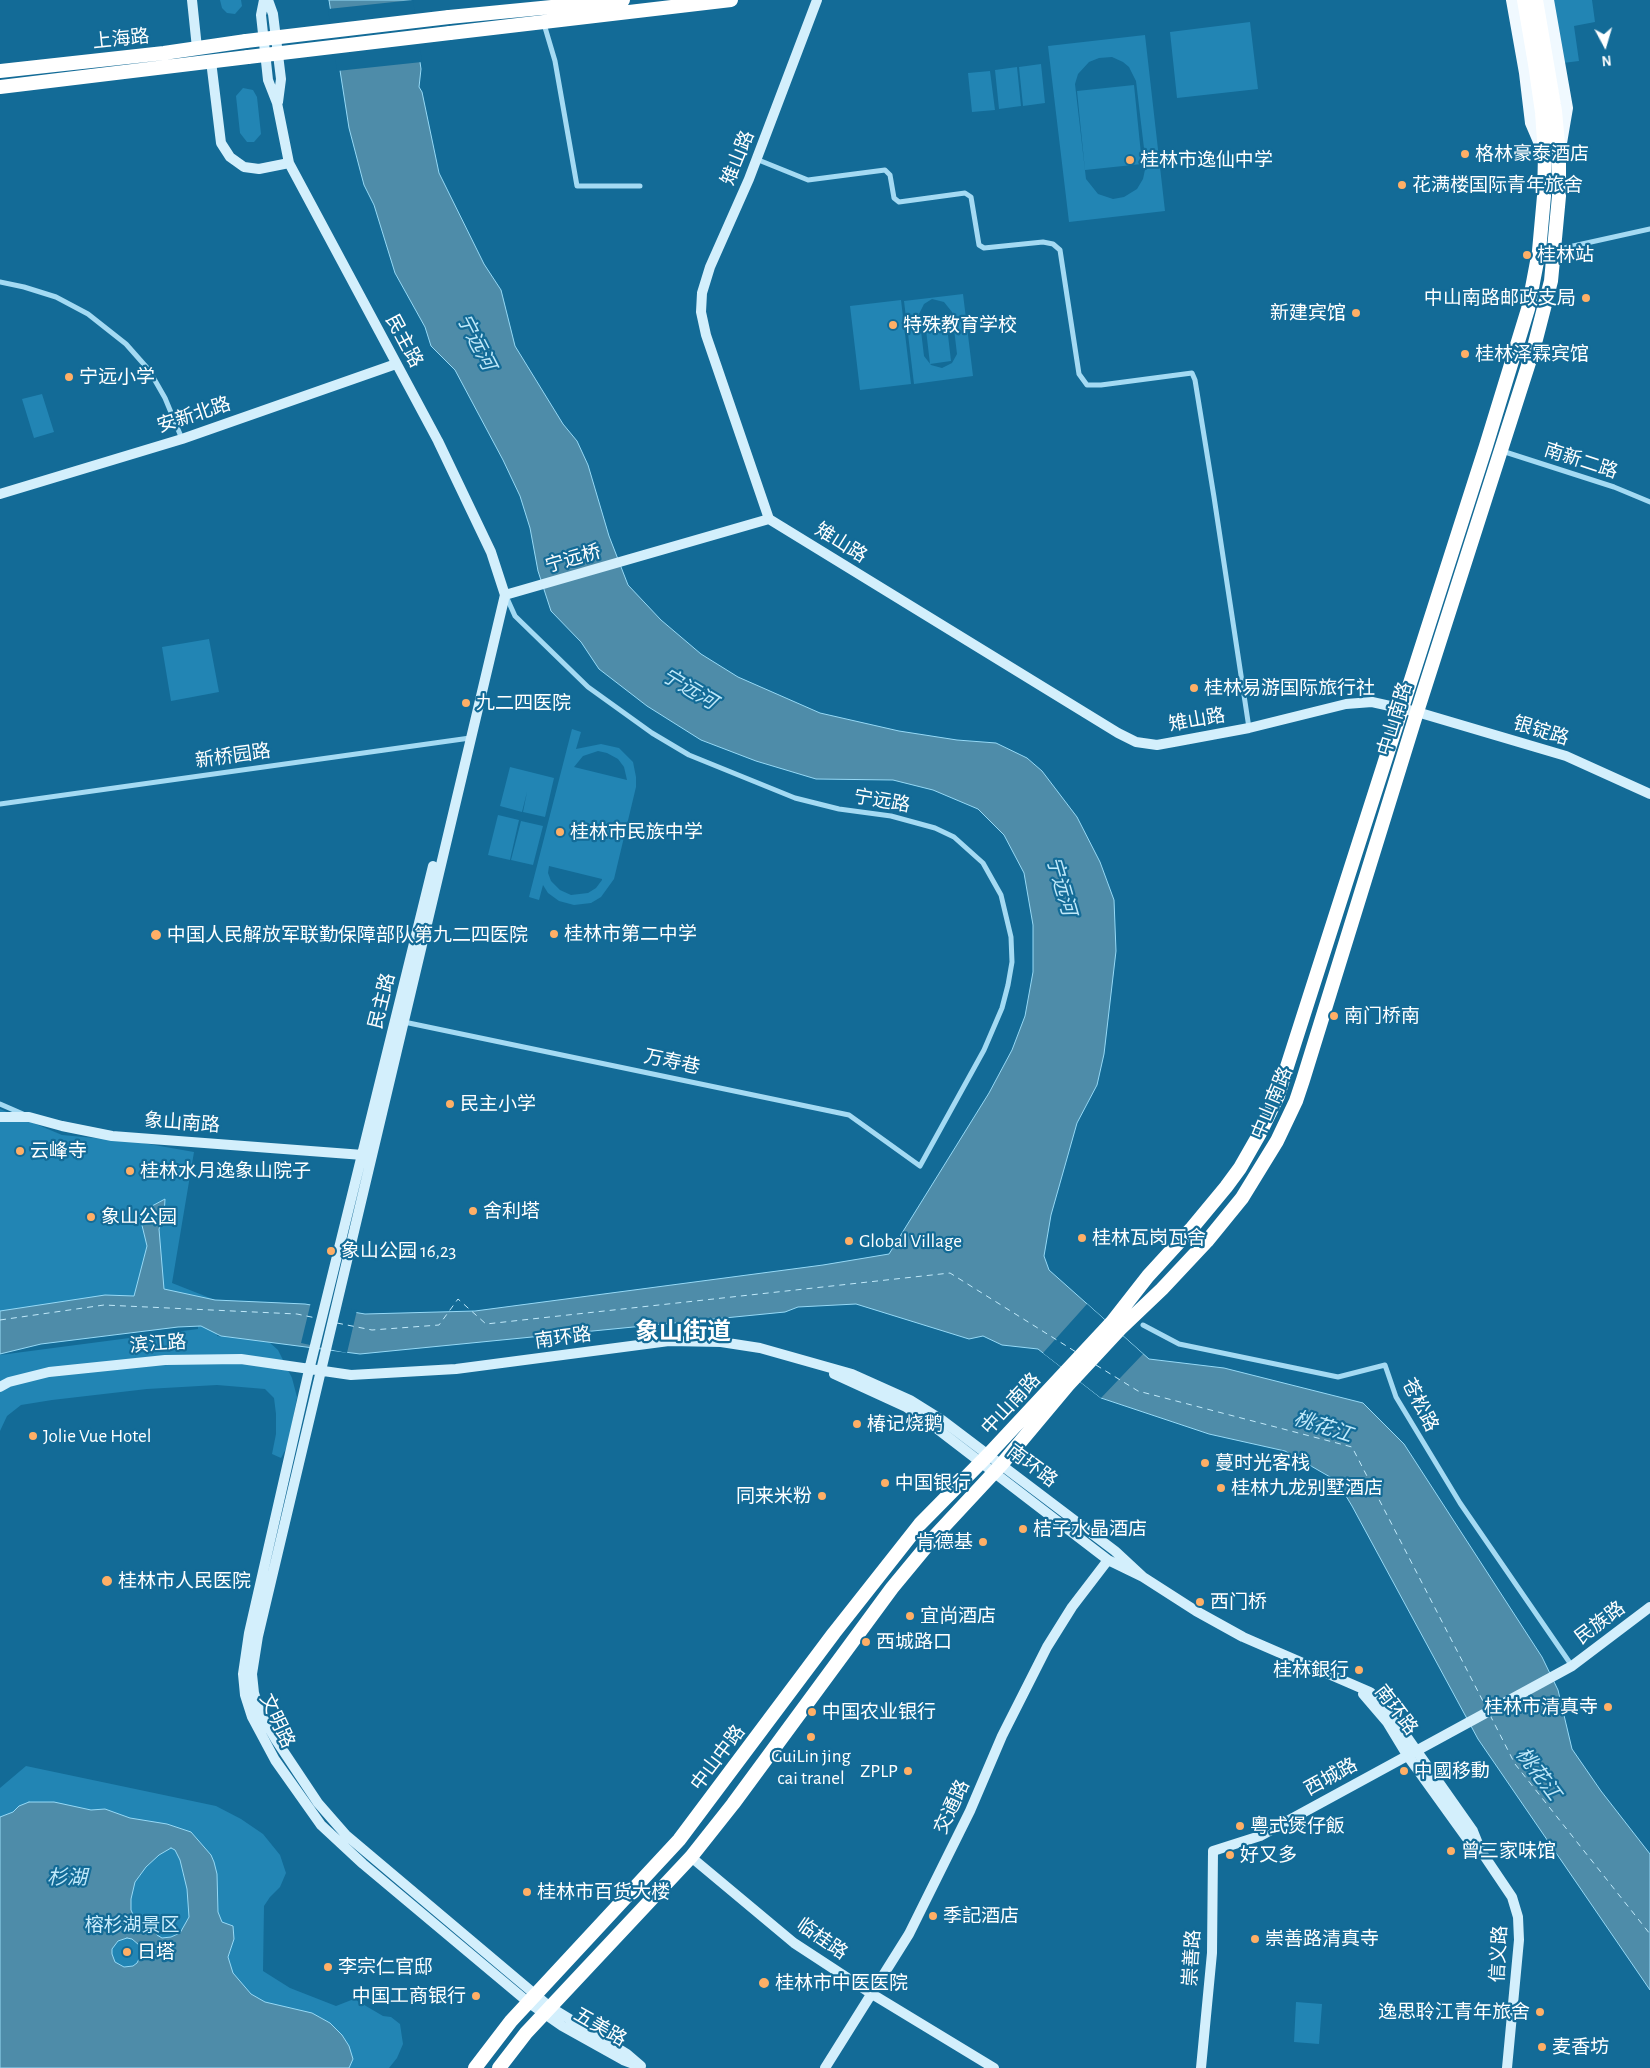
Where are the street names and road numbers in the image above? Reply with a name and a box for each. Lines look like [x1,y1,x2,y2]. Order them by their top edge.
street label: 上海路 [91,25,151,53]
street label: 雉山路 [717,127,759,189]
street label: 民主路 [381,310,427,372]
street label: 安新北路 [154,392,234,438]
street label: 南新二路 [1541,438,1621,484]
street label: 雉山路 [811,518,871,568]
street label: 宁远桥 [542,540,604,578]
street label: 中山南路 [1373,679,1417,759]
street label: 雉山路 [1167,704,1227,736]
street label: 银锭路 [1510,712,1572,750]
street label: 新桥园路 [194,739,272,773]
street label: 宁远路 [852,785,912,817]
street label: 民主路 [364,971,400,1031]
street label: 万寿巷 [642,1045,702,1079]
street label: 中山南路 [1247,1064,1297,1142]
street label: 象山南路 [143,1109,221,1137]
street label: 南环路 [533,1323,593,1353]
street label: 滨江路 [129,1331,187,1357]
street label: 中山南路 [977,1368,1045,1440]
street label: 苍松路 [1397,1374,1443,1436]
street label: 南环路 [1002,1440,1062,1492]
street label: 民族路 [1570,1597,1630,1649]
street label: 南环路 [1370,1680,1422,1740]
street label: 文明路 [255,1690,299,1752]
street label: 中山中路 [686,1721,750,1795]
street label: 西城路 [1301,1753,1361,1801]
street label: 交通路 [930,1776,974,1838]
street label: 临桂路 [792,1913,852,1965]
street label: 信义路 [1486,1925,1512,1983]
street label: 崇善路 [1179,1929,1205,1987]
street label: 五美路 [570,2003,630,2051]

